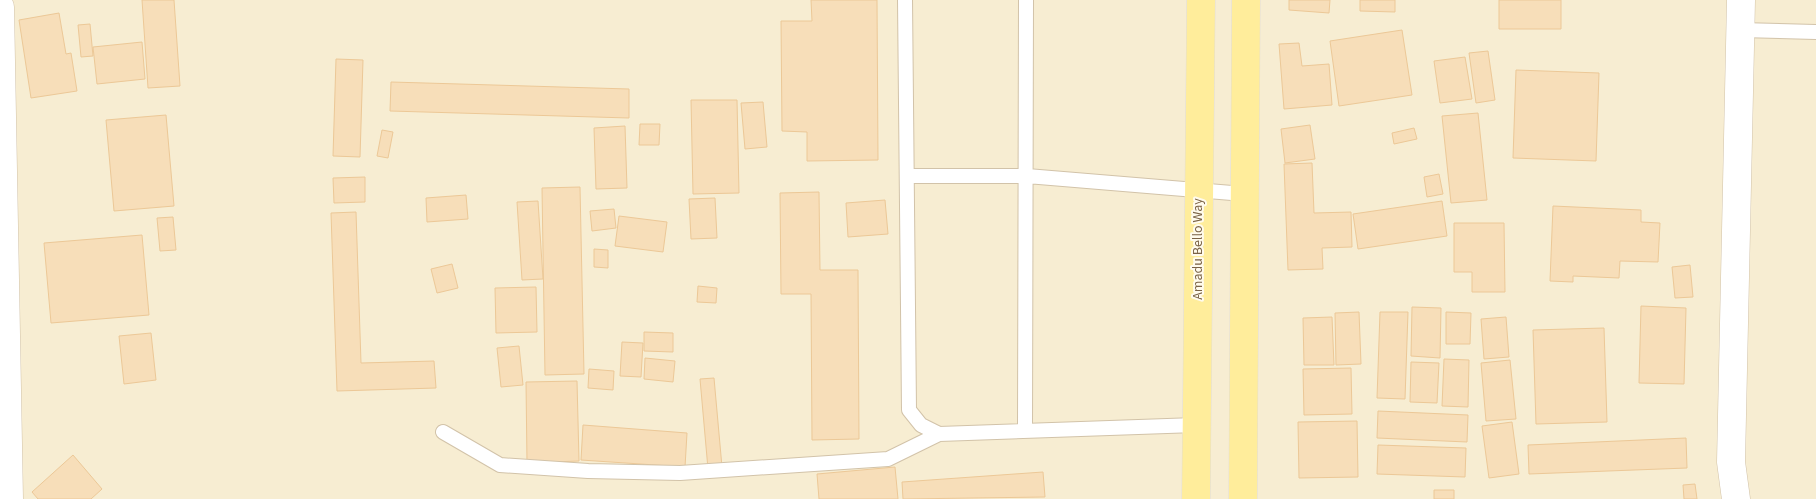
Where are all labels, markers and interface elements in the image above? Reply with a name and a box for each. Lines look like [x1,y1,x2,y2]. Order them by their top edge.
street label: Amadu Bello Way [1188,198,1208,300]

